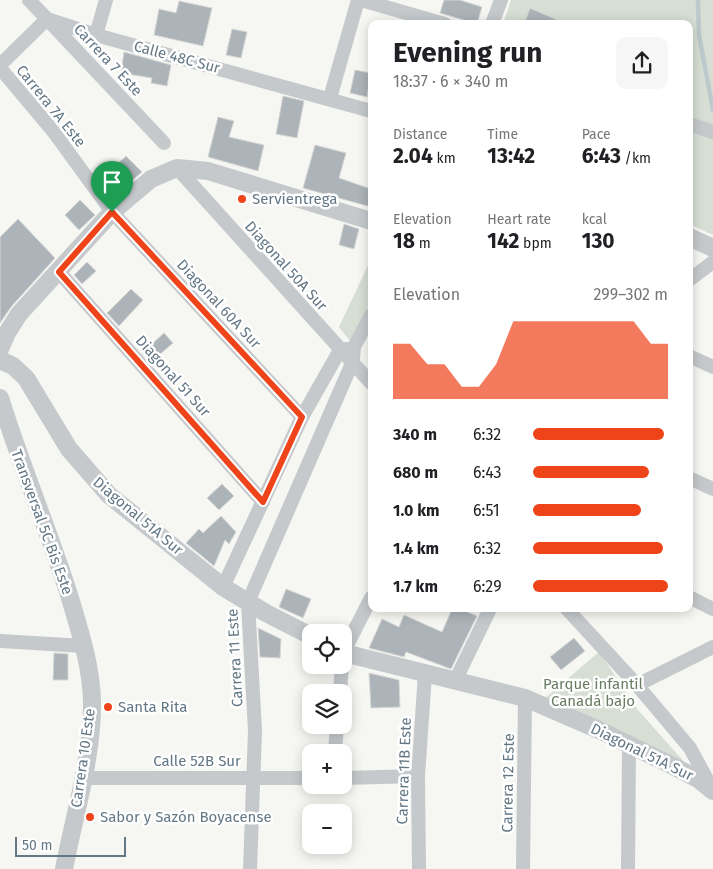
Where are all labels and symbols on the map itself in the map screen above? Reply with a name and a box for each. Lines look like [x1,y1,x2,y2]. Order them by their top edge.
street label: Carrera 7 Este [70,20,146,100]
street label: Calle 48C Sur [132,37,222,77]
street label: Carrera 7A Este [12,61,90,151]
pin [91,161,133,212]
place label: Servientrega [252,190,337,208]
marker: Servientrega [236,193,248,205]
street label: Diagonal 50A Sur [241,217,331,315]
street label: Diagonal 60A Sur [173,256,265,352]
street label: Diagonal 51 Sur [132,332,214,421]
street label: Transversal 5C Bis Este [7,447,77,597]
street label: Diagonal 51A Sur [89,473,187,559]
street label: Carrera 11 Este [223,608,247,708]
park label: Parque infantil Canadá bajo [543,675,644,710]
place label: Santa Rita [118,698,187,716]
marker: Santa Rita [102,701,114,713]
street label: Carrera 10 Este [67,707,99,809]
street label: Carrera 11B Este [393,717,415,825]
street label: Diagonal 51A Sur [588,719,696,785]
street label: Carrera 12 Este [498,733,518,833]
street label: Calle 52B Sur [153,752,241,770]
place label: Sabor y Sazón Boyacense [100,808,272,826]
marker: Sabor y Sazón Boyacense [84,811,96,823]
scale bar [15,834,126,857]

